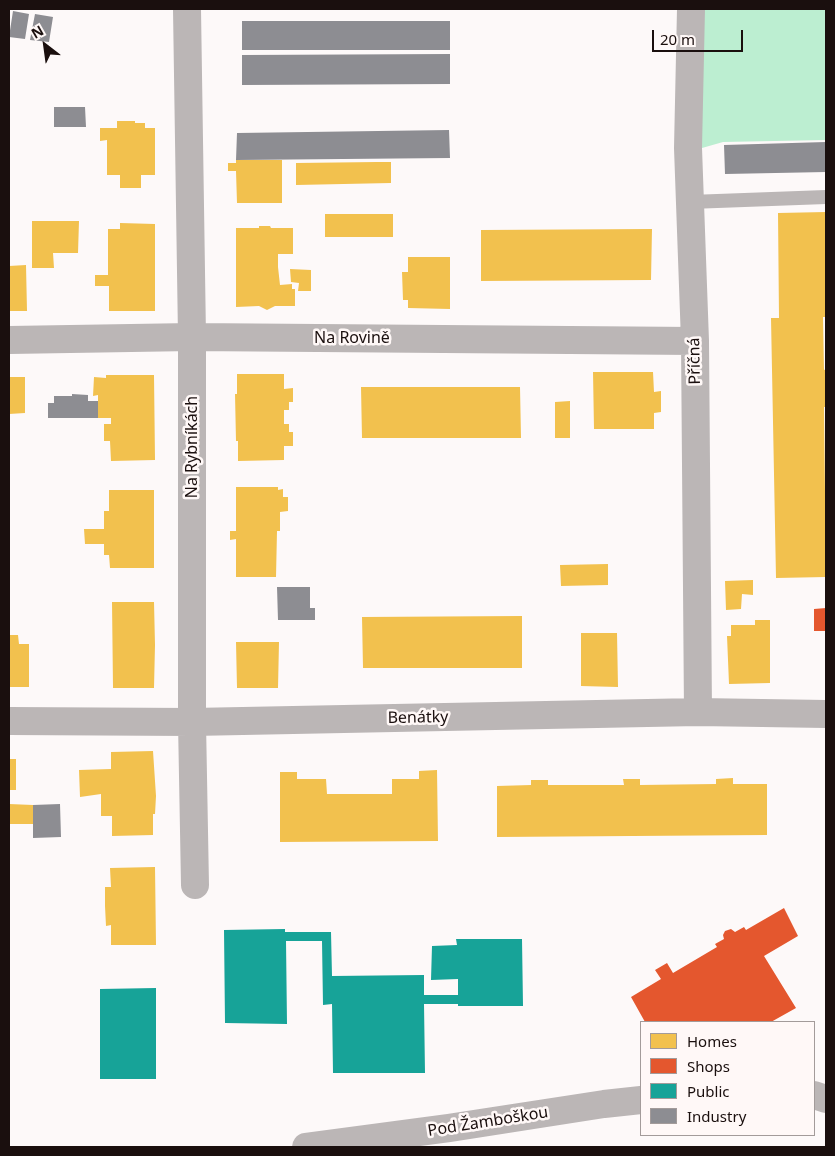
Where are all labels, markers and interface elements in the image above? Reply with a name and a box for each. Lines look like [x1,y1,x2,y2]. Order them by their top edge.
north arrow [20,20,70,70]
scale bar [655,20,746,52]
text: N [28,21,47,43]
text: 20 m [660,29,695,49]
street label: Na Rovině [314,328,390,348]
street label: Příčná [685,337,705,385]
street label: Na Rybníkách [182,396,202,498]
street label: Benátky [387,708,449,728]
legend [640,1021,815,1136]
text: Homes [687,1031,737,1051]
text: Shops [687,1056,730,1076]
text: Public [687,1081,730,1101]
street label: Pod Žamboškou [426,1103,550,1141]
text: Industry [687,1106,746,1126]

